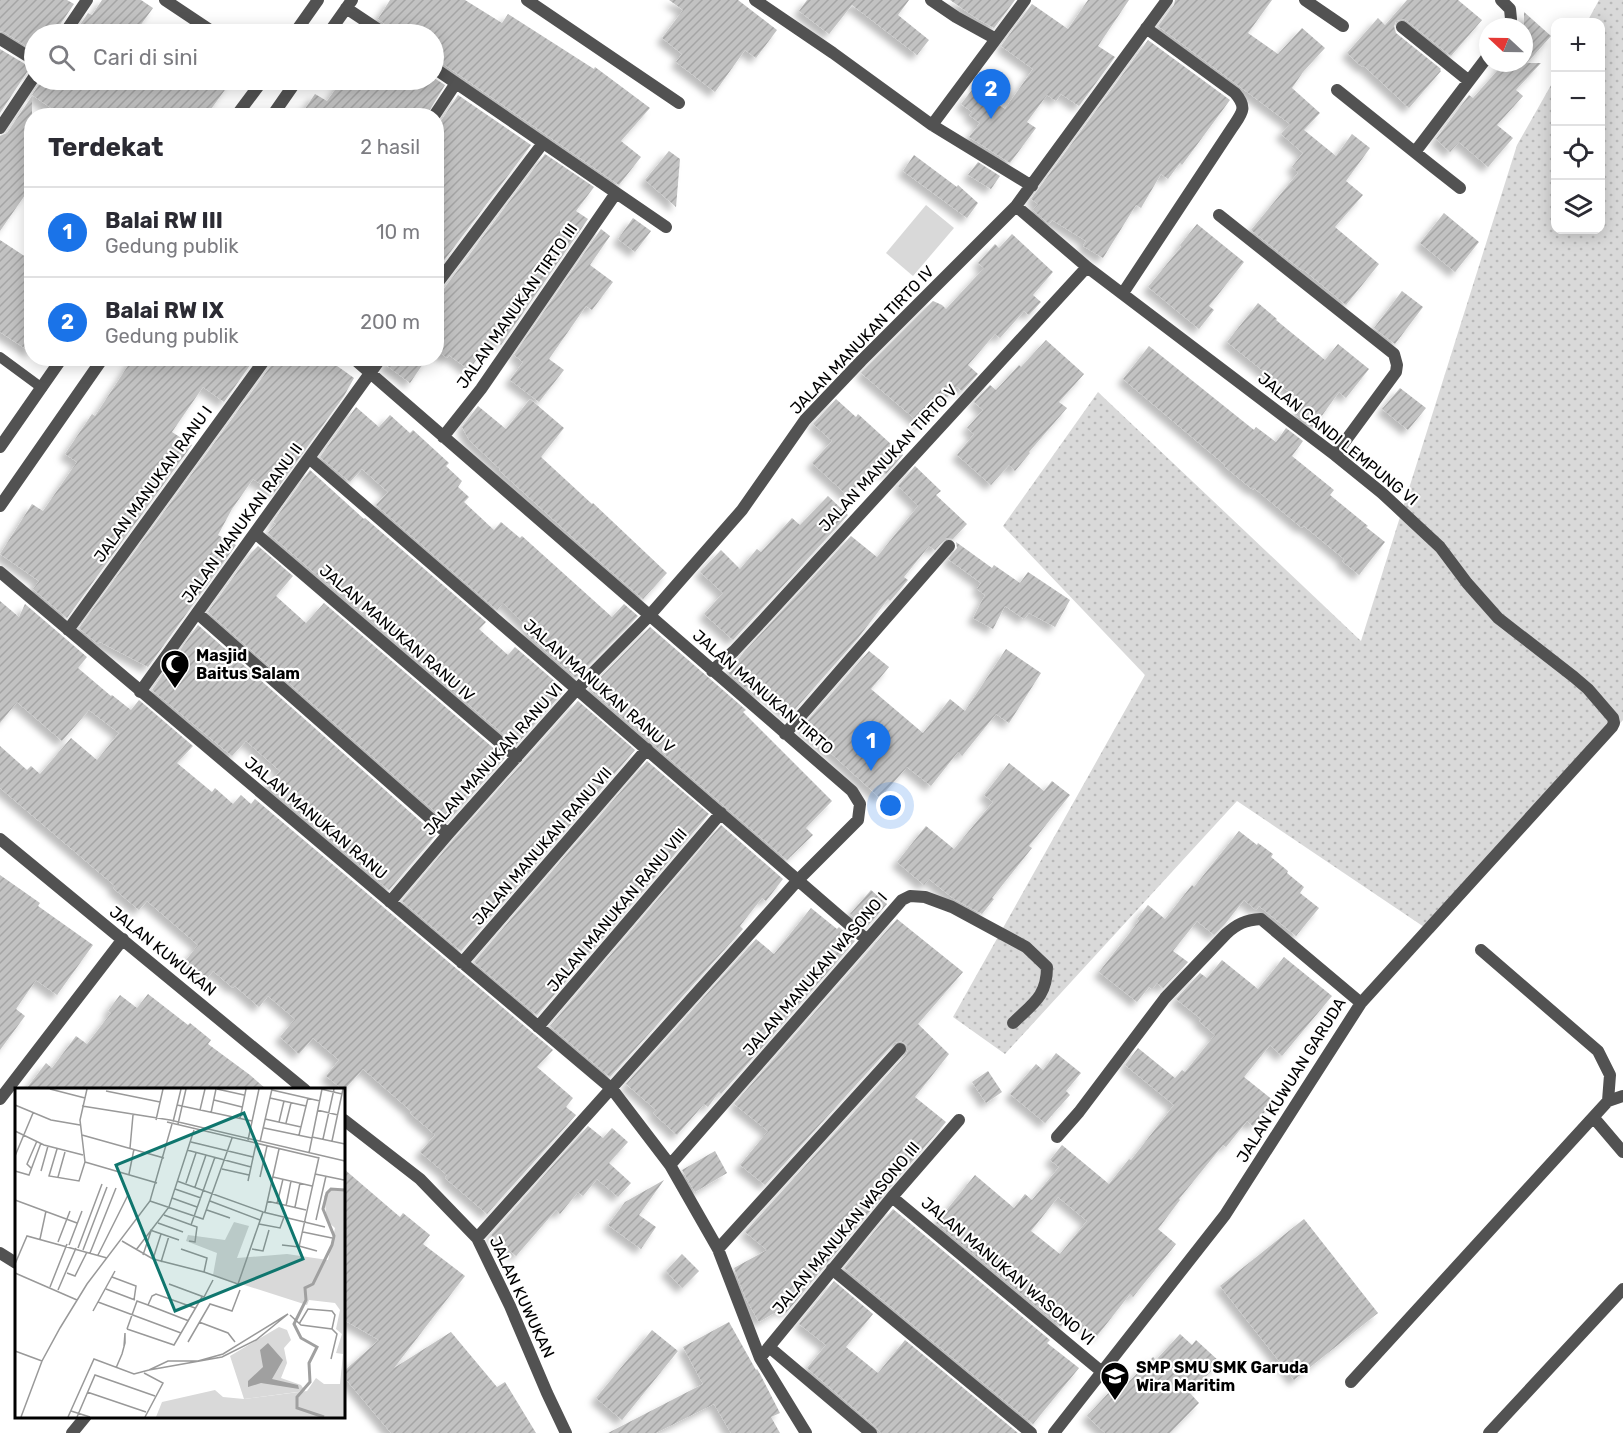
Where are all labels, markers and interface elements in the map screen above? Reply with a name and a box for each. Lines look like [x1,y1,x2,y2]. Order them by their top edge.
north arrow [1479,18,1533,72]
map controls [1551,18,1605,234]
button: + [1551,18,1605,72]
search box [24,24,444,90]
icon: search [45,41,78,74]
text: Cari di sini [93,44,198,71]
pin: 2 [972,70,1010,119]
button: − [1551,72,1605,126]
button: locate [1551,126,1605,180]
text: Terdekat [48,132,163,163]
text: 2 hasil [360,135,420,159]
button: layers [1551,180,1605,234]
text: Balai RW III [105,207,223,234]
text: 1 [63,220,72,244]
text: 10 m [376,220,420,244]
street label: JALAN MANUKAN TIRTO III [453,220,581,392]
text: Gedung publik [105,234,239,258]
street label: JALAN MANUKAN TIRTO IV [786,262,938,418]
text: Balai RW IX [105,297,224,324]
text: 2 [61,310,74,334]
text: 200 m [360,310,420,334]
text: Gedung publik [105,324,239,348]
street label: JALAN CANDI LEMPUNG VI [1254,369,1422,509]
street label: JALAN MANUKAN TIRTO V [815,381,961,535]
street label: JALAN MANUKAN RANU I [90,402,216,566]
street label: JALAN MANUKAN RANU II [178,439,306,607]
street label: JALAN MANUKAN RANU IV [316,561,478,705]
street label: JALAN MANUKAN RANU V [520,615,678,757]
street label: JALAN MANUKAN TIRTO [689,626,837,758]
place label: Masjid Baitus Salam [196,646,300,683]
mosque icon: Masjid Baitus Salam [159,648,191,690]
street label: JALAN MANUKAN RANU VI [420,679,566,839]
pin: 1 [852,722,890,771]
street label: JALAN MANUKAN RANU [241,753,391,883]
street label: JALAN MANUKAN RANU VII [468,763,616,929]
your location [876,791,905,820]
street label: JALAN MANUKAN RANU VIII [543,825,691,995]
street label: JALAN MANUKAN WASONO I [739,888,891,1060]
street label: JALAN KUWUKAN [106,902,220,1000]
street label: JALAN KUWUAN GARUDA [1232,994,1350,1166]
inset map [15,1088,345,1418]
street label: JALAN MANUKAN WASONO III [768,1138,924,1318]
street label: JALAN MANUKAN WASONO VI [918,1193,1098,1349]
street label: JALAN KUWUKAN [486,1233,558,1361]
place label: SMP SMU SMK Garuda Wira Maritim [1136,1358,1308,1395]
school or university icon: SMP SMU SMK Garuda Wira Maritim [1099,1360,1131,1402]

